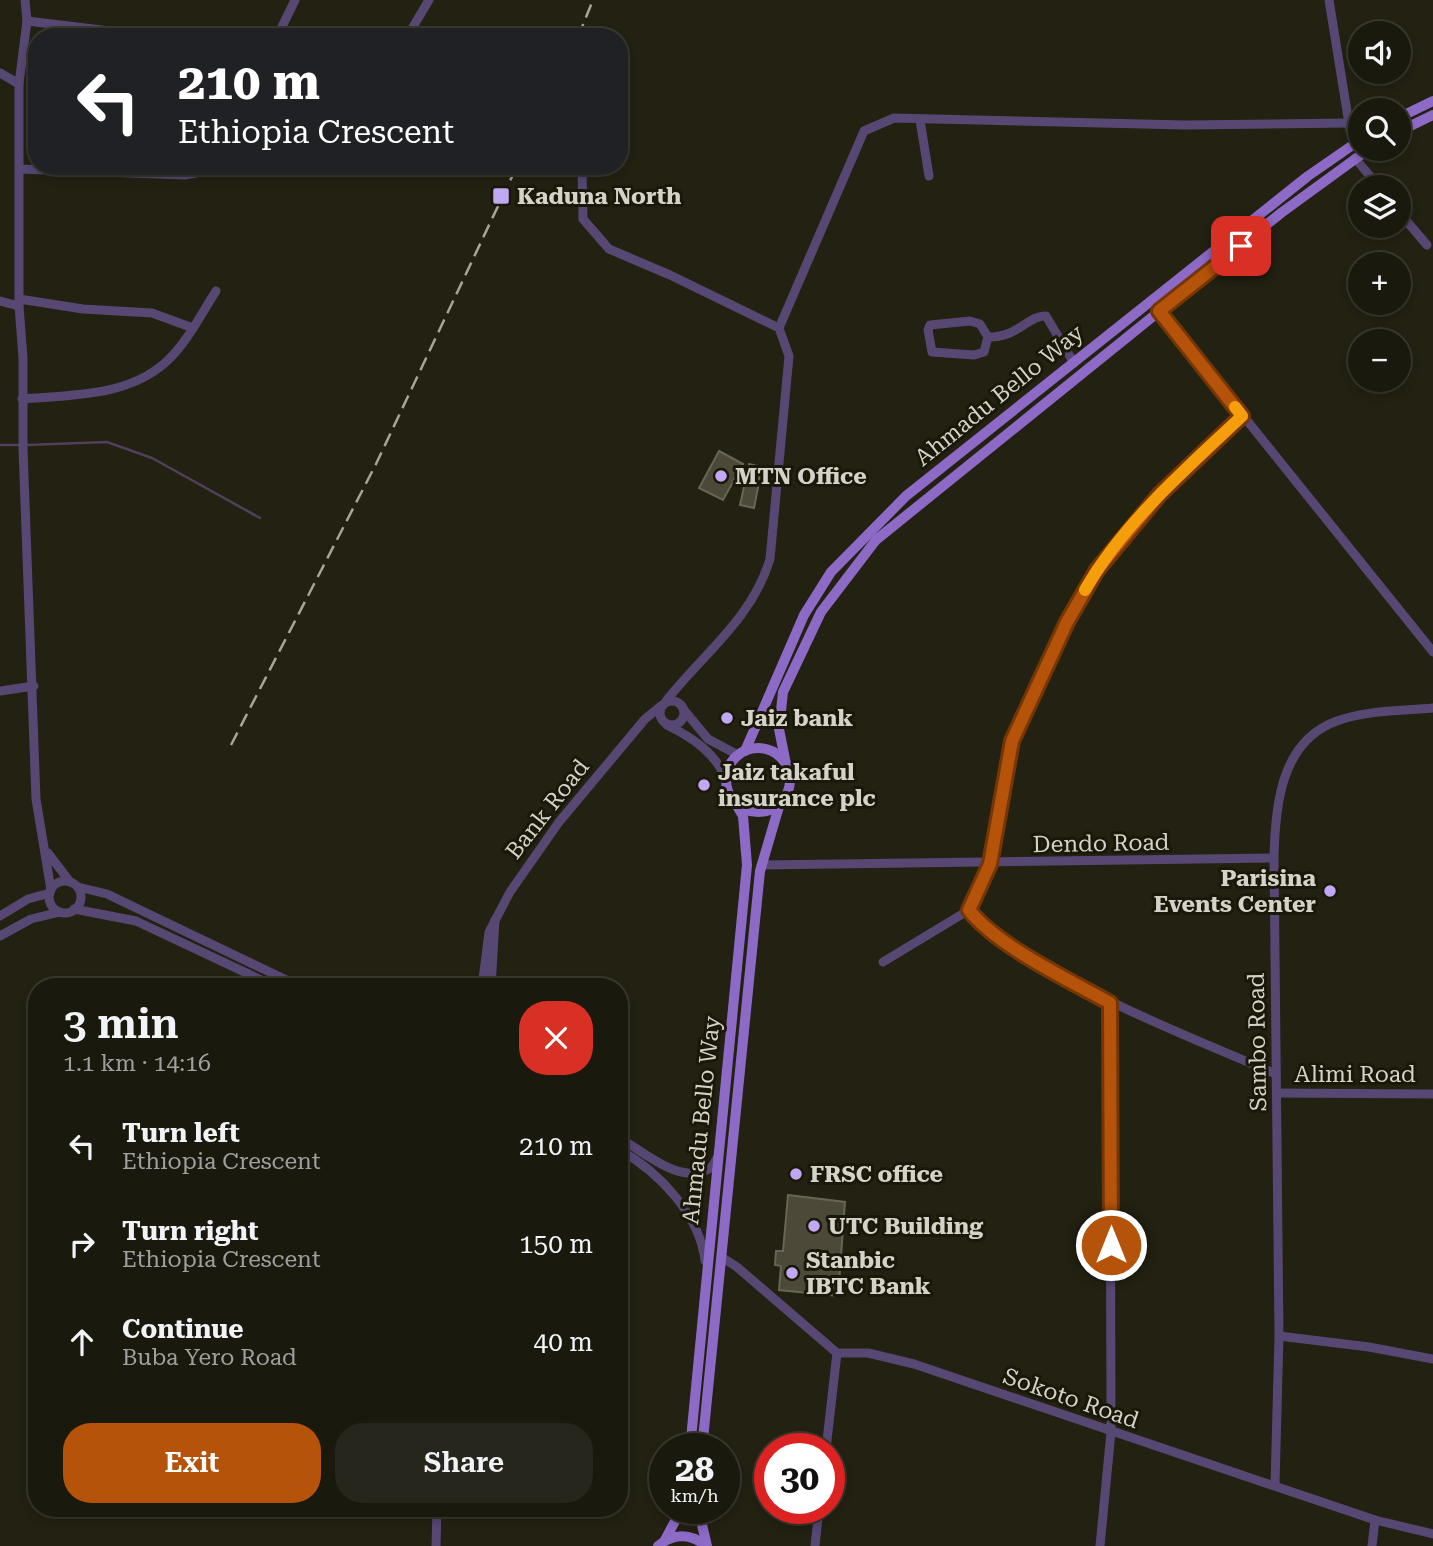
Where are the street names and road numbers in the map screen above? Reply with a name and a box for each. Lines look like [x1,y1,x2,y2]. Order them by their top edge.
street label: Ahmadu Bello Way [909,319,1089,472]
street label: Bank Road [500,754,595,865]
street label: Dendo Road [1033,829,1170,858]
street label: Sambo Road [1243,972,1272,1112]
street label: Ahmadu Bello Way [677,1014,726,1226]
street label: Alimi Road [1294,1061,1416,1088]
street label: Sokoto Road [999,1363,1142,1434]

